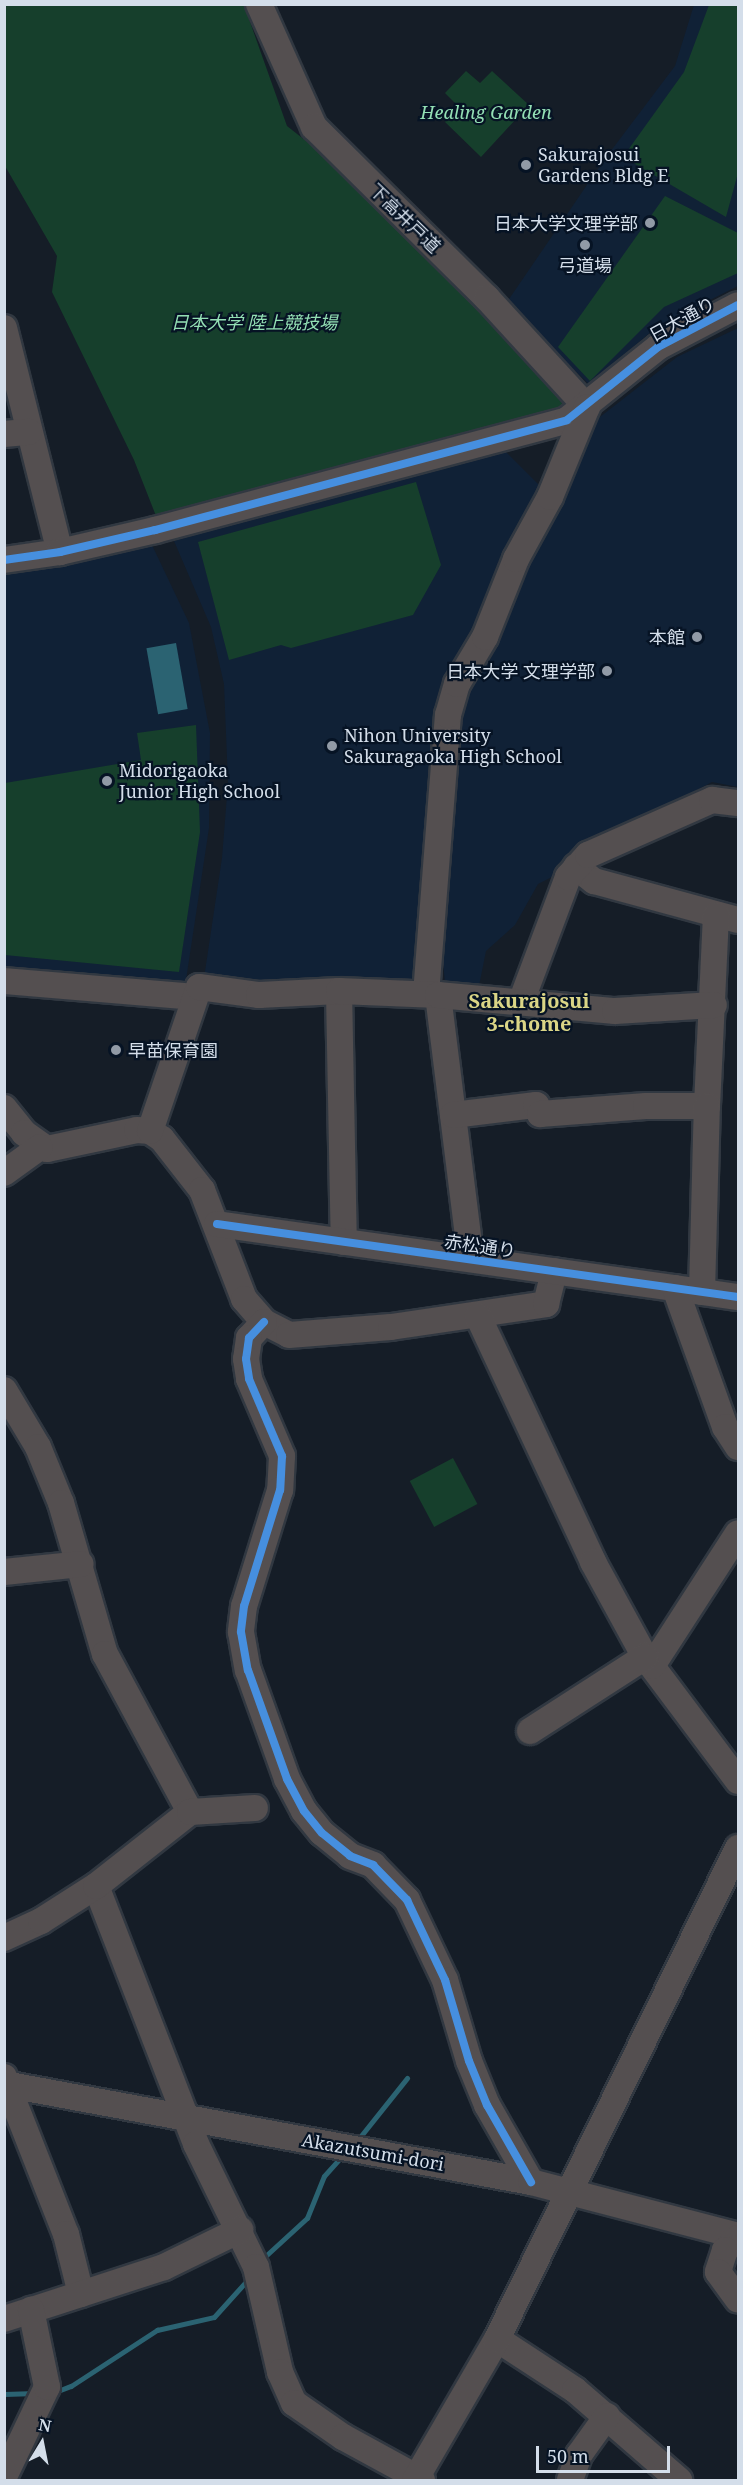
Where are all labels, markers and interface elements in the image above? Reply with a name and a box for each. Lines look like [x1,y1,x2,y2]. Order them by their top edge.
park label: Healing Garden [420,101,552,123]
place label: Sakurajosui Gardens Bldg E [538,144,669,186]
marker: Sakurajosui Gardens Bldg E [519,158,533,172]
street label: 下高井戸道 [365,179,445,257]
place label: 日本大学文理学部 [494,212,638,234]
marker: 日本大学文理学部 [643,216,657,230]
marker: 弓道場 [578,238,592,252]
place label: 弓道場 [558,254,612,276]
street label: 日大通り [645,292,719,346]
park label: 日本大学 陸上競技場 [171,311,337,333]
place label: 本館 [649,626,685,648]
marker: 本館 [690,630,704,644]
place label: 日本大学 文理学部 [446,660,595,682]
marker: 日本大学 文理学部 [600,664,614,678]
place label: Nihon University Sakuragaoka High School [344,725,562,768]
marker: Nihon University Sakuragaoka High School [325,739,339,753]
place label: Midorigaoka Junior High School [119,760,280,802]
marker: Midorigaoka Junior High School [100,774,114,788]
district label: Sakurajosui 3-chome [469,988,589,1035]
place label: 早苗保育園 [128,1039,218,1061]
marker: 早苗保育園 [109,1043,123,1057]
street label: 赤松通り [443,1230,517,1262]
street label: Akazutsumi-dori [300,2129,446,2175]
north arrow [12,2413,72,2473]
text: N [37,2413,53,2437]
scale bar [539,2434,672,2472]
text: 50 m [547,2444,589,2468]

